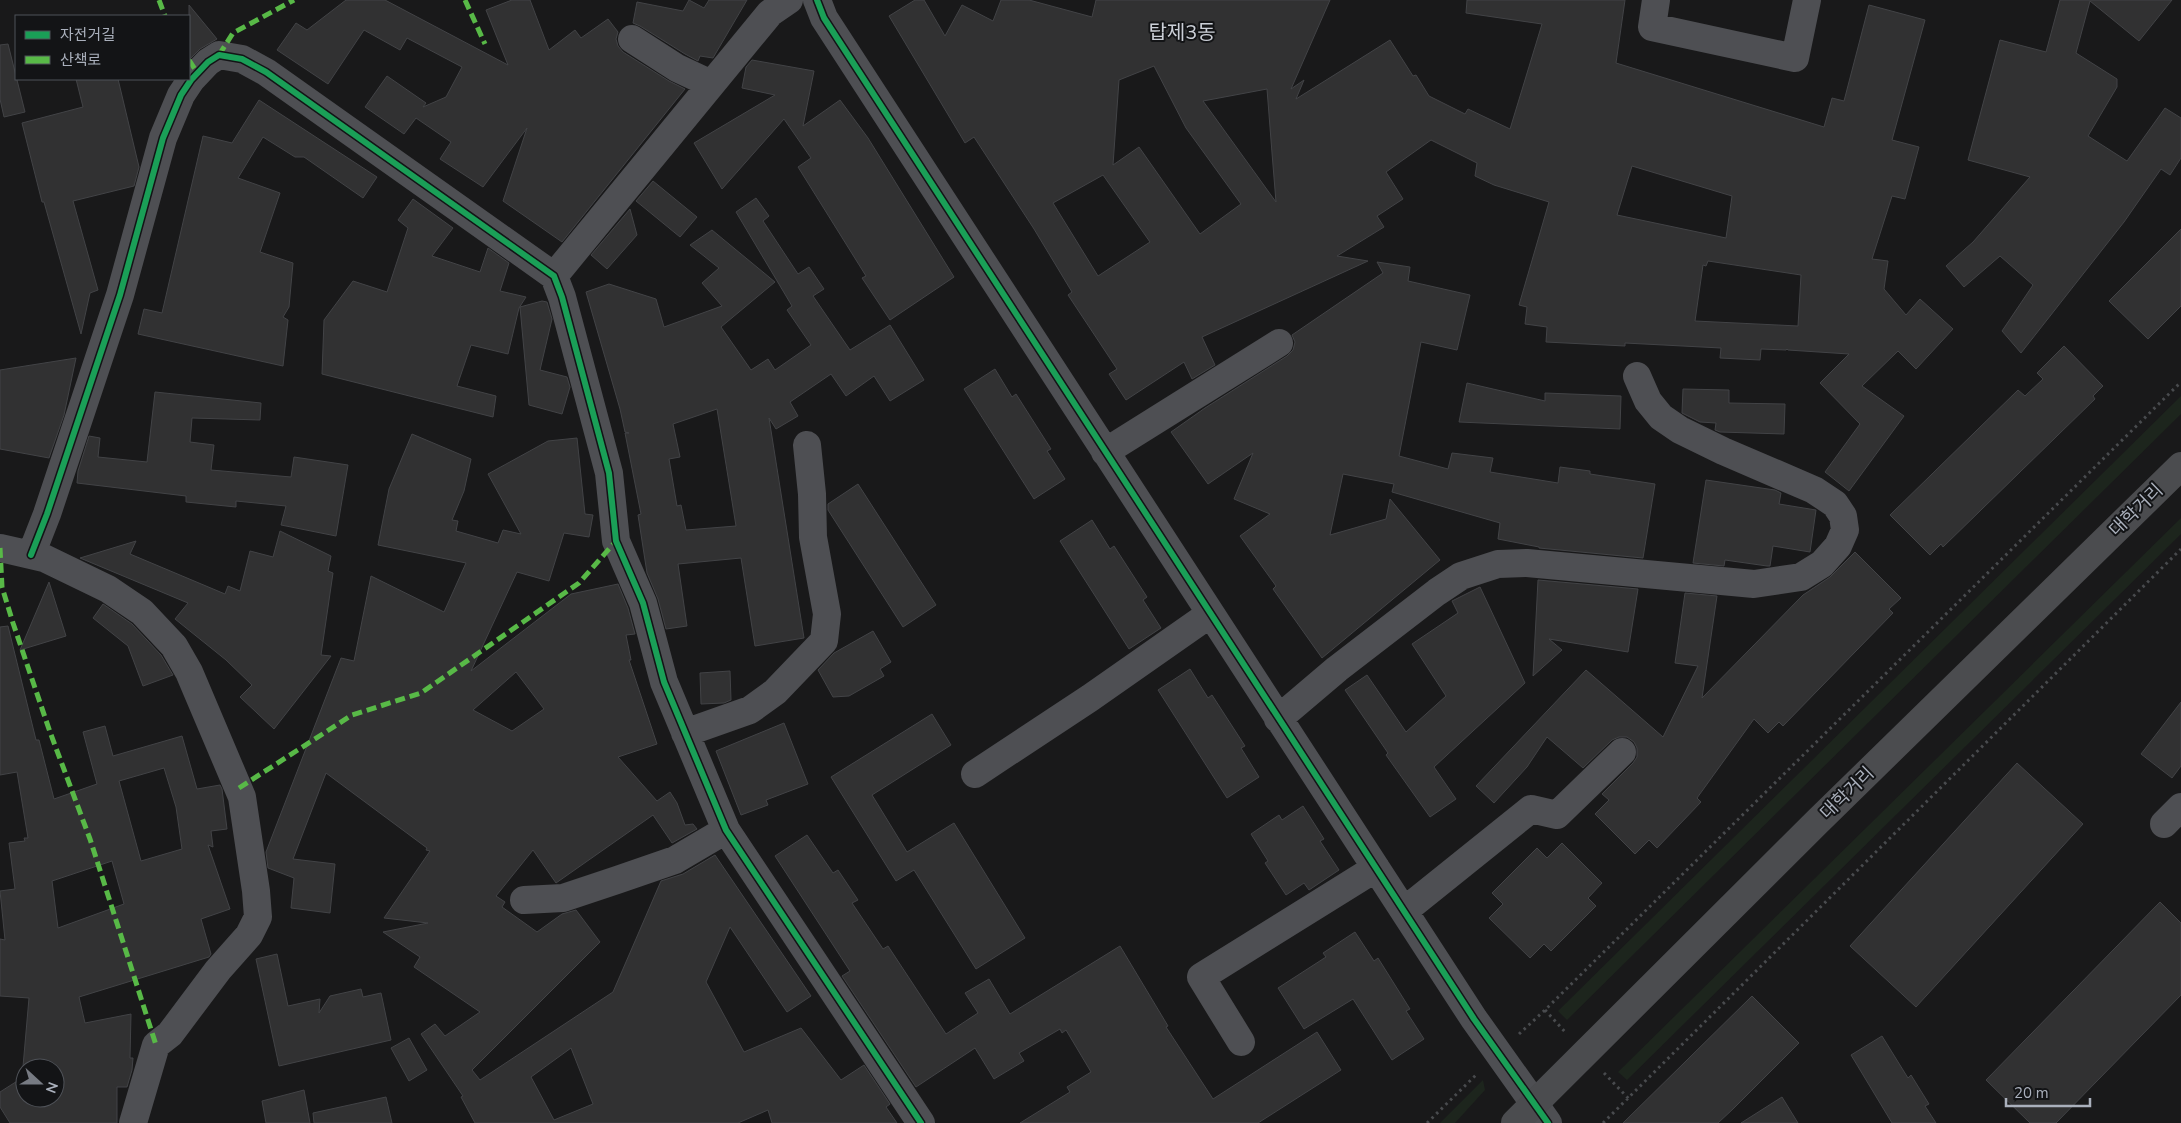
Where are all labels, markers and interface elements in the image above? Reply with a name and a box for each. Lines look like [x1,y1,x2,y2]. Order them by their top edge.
legend [15,15,190,80]
district label: 탑제3동 [1148,19,1216,46]
text: 자전거길 [60,25,115,45]
text: 산책로 [60,50,101,70]
street label: 대학거리 [2104,478,2168,542]
street label: 대학거리 [1815,761,1879,825]
north arrow [15,1058,65,1108]
scale bar [2006,1076,2090,1108]
text: N [41,1079,62,1096]
text: 20 m [2014,1083,2049,1103]

